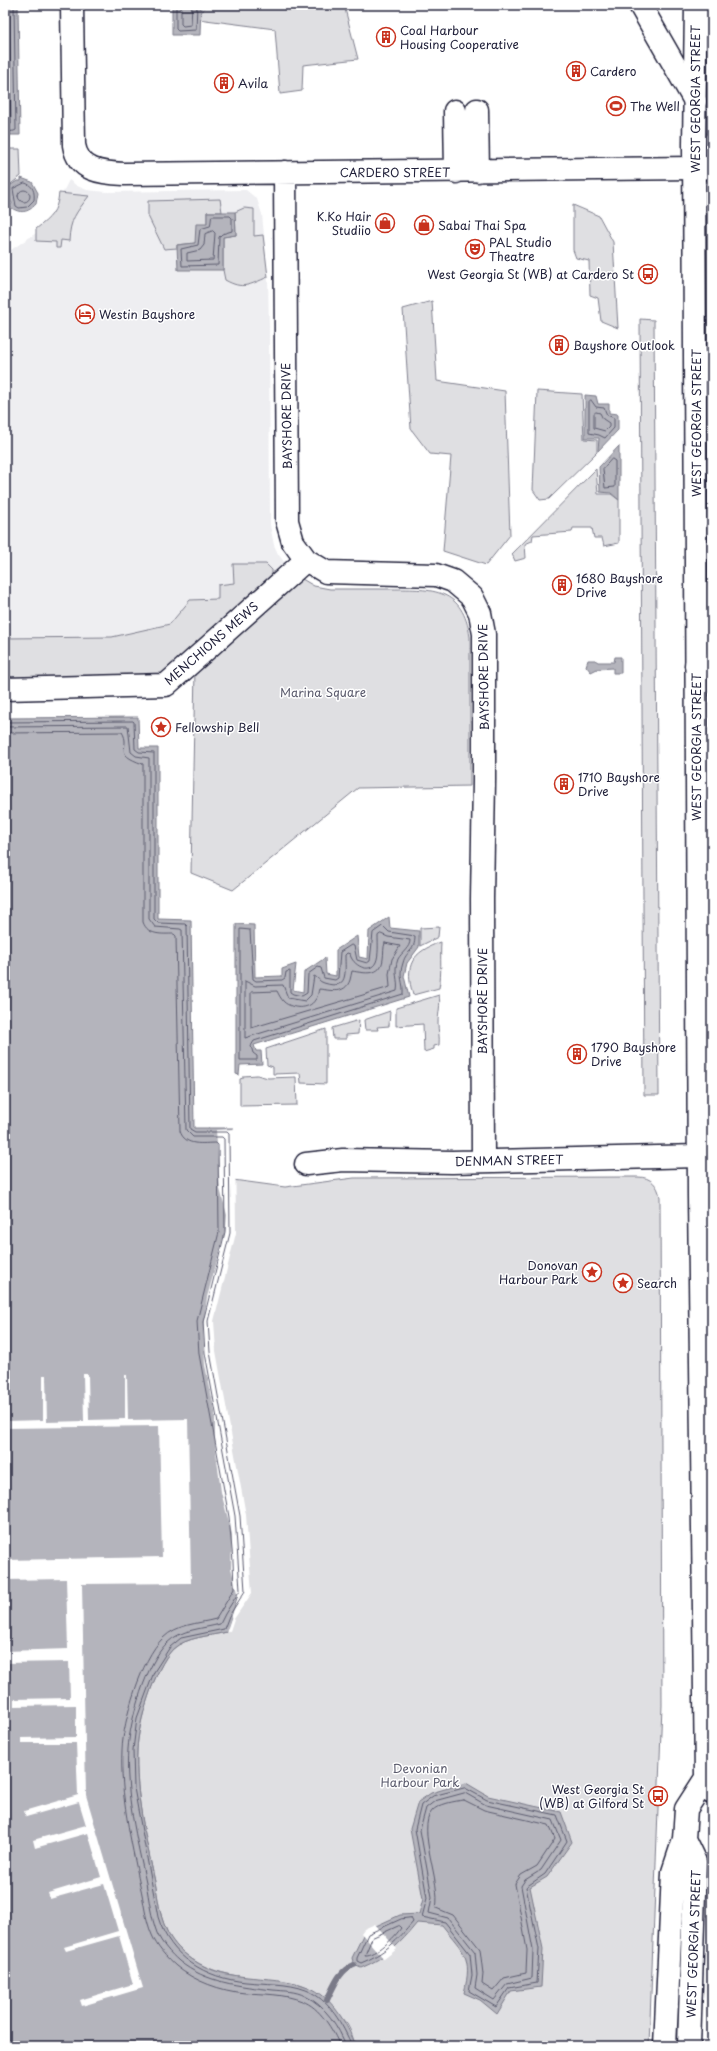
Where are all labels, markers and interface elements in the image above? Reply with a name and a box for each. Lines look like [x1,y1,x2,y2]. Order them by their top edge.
place label: Coal Harbour Housing Cooperative [400,21,519,53]
street label: WEST GEORGIA STREET [686,24,704,173]
building icon: Coal Harbour Housing Cooperative [375,26,397,48]
building icon: Cardero [565,60,587,82]
place label: Cardero [590,62,637,80]
building icon: Avila [213,72,235,94]
place label: Avila [238,74,269,92]
sports icon: The Well [605,95,627,117]
place label: The Well [630,97,680,115]
street label: CARDERO STREET [340,163,451,181]
place label: K.Ko Hair Studiio [317,207,372,239]
shop icon: K.Ko Hair Studiio [374,212,396,234]
shop icon: Sabai Thai Spa [413,214,435,236]
place label: Sabai Thai Spa [438,216,527,234]
place label: PAL Studio Theatre [489,233,552,265]
theatre icon: PAL Studio Theatre [464,238,486,260]
bus stop icon: West Georgia St (WB) at Cardero St [637,263,659,285]
place label: West Georgia St (WB) at Cardero St [427,265,634,283]
hotel icon: Westin Bayshore [74,303,96,325]
place label: Westin Bayshore [99,305,195,323]
building icon: Bayshore Outlook [548,334,570,356]
place label: Bayshore Outlook [573,336,675,354]
street label: WEST GEORGIA STREET [687,348,705,497]
street label: BAYSHORE DRIVE [276,363,296,469]
place label: 1680 Bayshore Drive [576,569,663,601]
building icon: 1680 Bayshore Drive [551,574,573,596]
street label: MENCHIONS MEWS [160,597,262,689]
street label: BAYSHORE DRIVE [473,624,493,730]
street label: WEST GEORGIA STREET [687,672,705,821]
park label: Marina Square [280,683,366,701]
place icon: Fellowship Bell [150,716,172,738]
place label: Fellowship Bell [175,718,259,736]
place label: 1710 Bayshore Drive [578,768,660,800]
building icon: 1710 Bayshore Drive [553,773,575,795]
street label: BAYSHORE DRIVE [473,948,491,1054]
place label: 1790 Bayshore Drive [591,1038,676,1070]
building icon: 1790 Bayshore Drive [566,1043,588,1065]
street label: DENMAN STREET [454,1150,564,1170]
place label: Donovan Harbour Park [499,1256,578,1288]
place icon: Donovan Harbour Park [581,1261,603,1283]
place icon: Search [612,1272,634,1294]
place label: Search [637,1274,677,1292]
park label: Devonian Harbour Park [381,1759,459,1791]
place label: West Georgia St (WB) at Gilford St [539,1780,644,1812]
bus stop icon: West Georgia St (WB) at Gilford St [647,1785,669,1807]
street label: WEST GEORGIA STREET [681,1869,705,2018]

